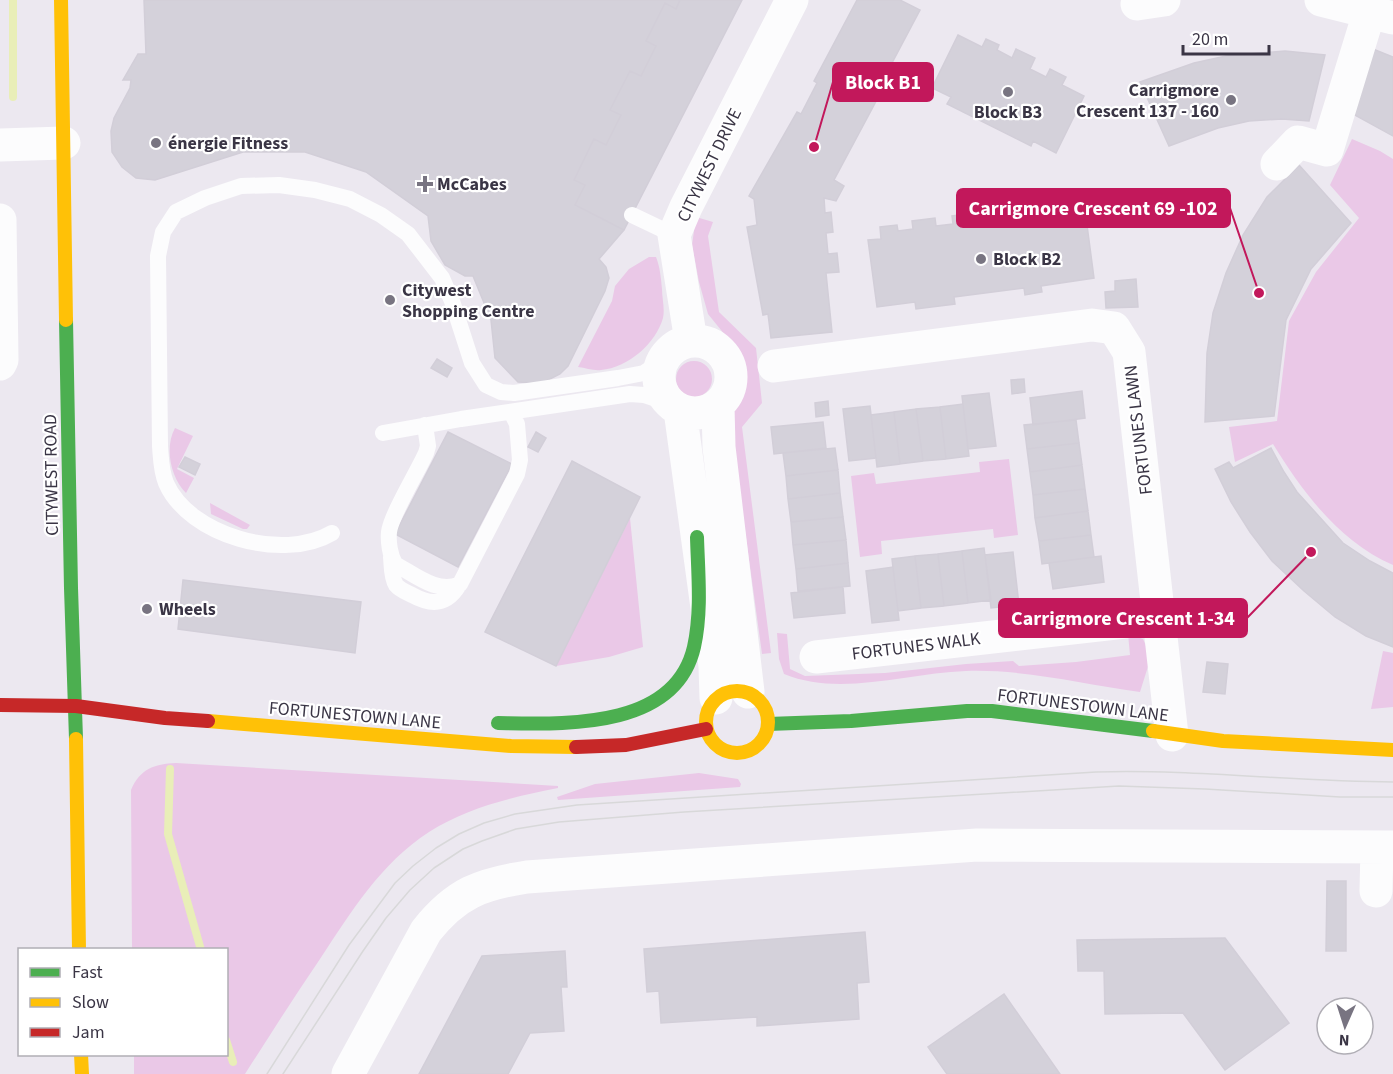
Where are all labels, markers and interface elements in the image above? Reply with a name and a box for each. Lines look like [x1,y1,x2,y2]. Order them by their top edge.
scale bar [1183,18,1268,56]
text: 20 m [1192,27,1228,52]
callout: Block B1 [833,63,933,101]
text: Block B1 [845,69,921,97]
place label: Carrigmore Crescent 137 - 160 [1076,78,1219,124]
marker: Block B3 [1001,85,1015,99]
marker: Carrigmore Crescent 137 - 160 [1224,93,1238,107]
place label: Block B3 [974,100,1042,125]
street label: CITYWEST DRIVE [671,104,748,226]
place label: énergie Fitness [168,131,288,156]
marker: énergie Fitness [149,136,163,150]
place label: McCabes [437,172,507,197]
marker: McCabes [418,177,432,191]
callout: Carrigmore Crescent 69 -102 [957,189,1230,227]
text: Carrigmore Crescent 69 -102 [969,195,1218,223]
place label: Block B2 [993,247,1061,272]
marker: Block B2 [974,252,988,266]
place label: Citywest Shopping Centre [402,278,535,324]
marker: Citywest Shopping Centre [383,293,397,307]
street label: FORTUNES LAWN [1118,364,1159,496]
street label: CITYWEST ROAD [38,414,65,536]
place label: Wheels [159,597,216,622]
callout: Carrigmore Crescent 1-34 [999,599,1247,637]
marker: Wheels [140,602,154,616]
text: Carrigmore Crescent 1-34 [1011,605,1235,633]
street label: FORTUNES WALK [850,626,982,667]
street label: FORTUNESTOWN LANE [996,683,1170,728]
street label: FORTUNESTOWN LANE [268,696,442,735]
legend [18,948,228,1056]
text: Fast [72,960,103,985]
text: Slow [72,990,109,1015]
north arrow [1315,996,1375,1056]
text: Jam [72,1020,105,1045]
text: N [1338,1029,1350,1051]

